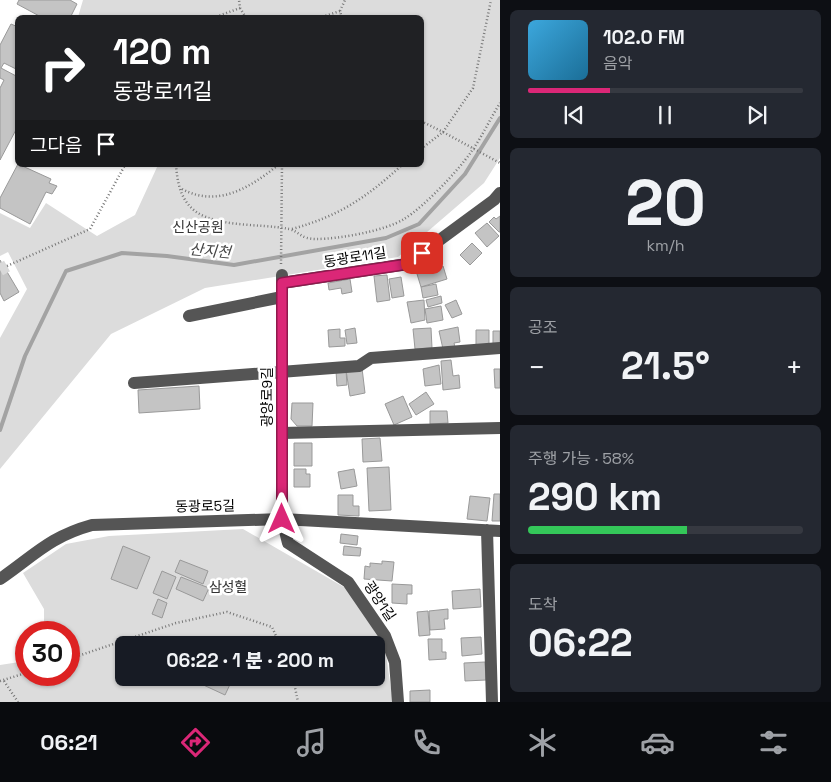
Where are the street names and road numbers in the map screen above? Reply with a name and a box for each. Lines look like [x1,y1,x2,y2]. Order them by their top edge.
street label: 동광로11길 [322,243,388,271]
street label: 광양로9길 [258,367,276,427]
street label: 동광로5길 [175,496,235,516]
street label: 광양1길 [360,578,400,624]

